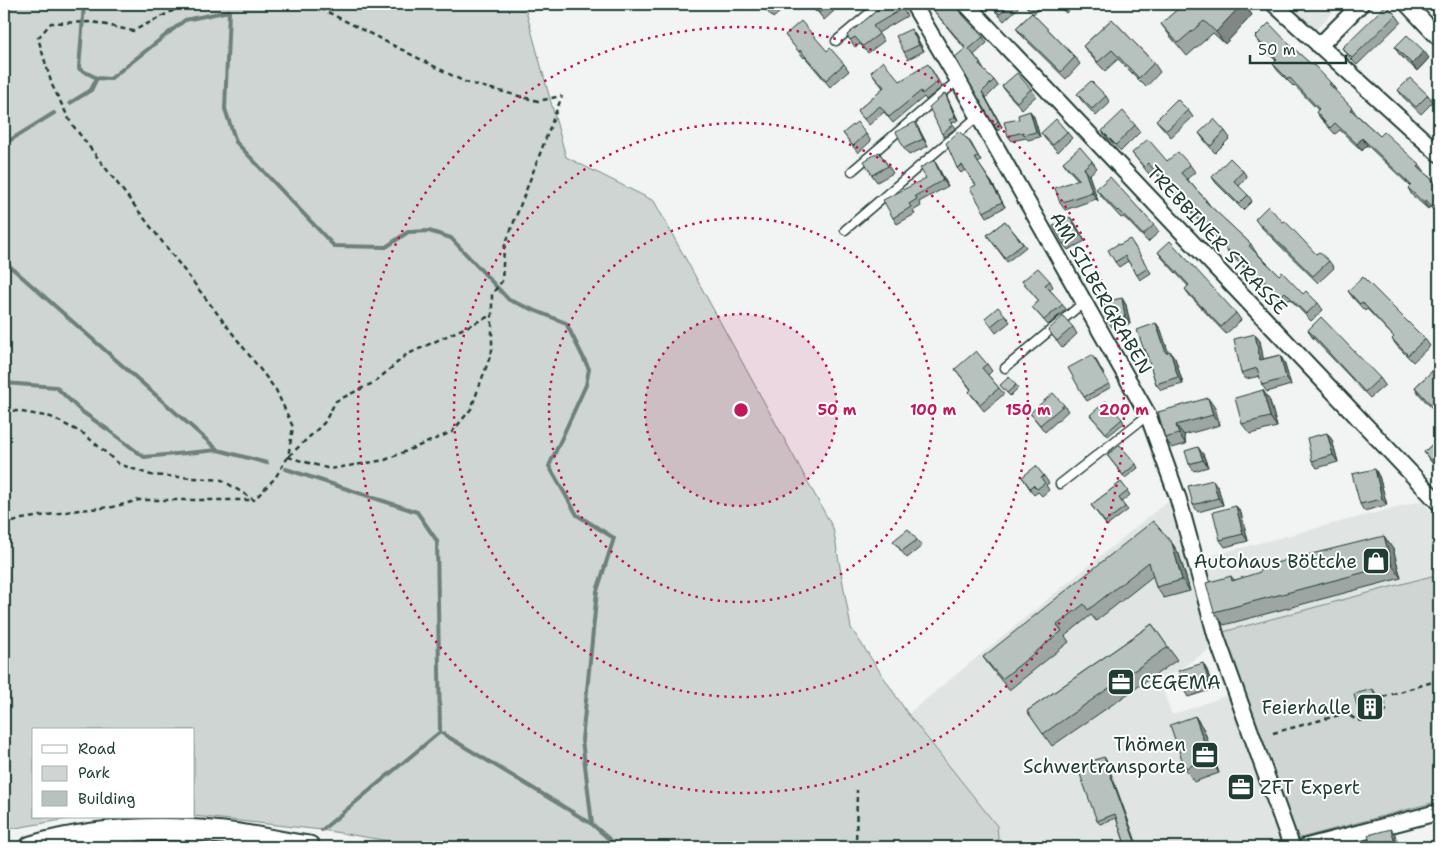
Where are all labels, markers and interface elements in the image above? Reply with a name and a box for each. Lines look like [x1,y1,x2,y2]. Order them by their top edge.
scale bar [1250,32,1347,64]
text: 50 m [1258,40,1296,60]
street label: TREBBINER STRASSE [1141,160,1293,320]
street label: AM SILBERGRABEN [1044,207,1158,379]
text: 50 m [818,400,857,420]
text: 100 m [910,400,956,420]
text: 150 m [1005,400,1051,420]
text: 200 m [1099,400,1149,420]
centre of rings [732,401,750,419]
shop icon: Autohaus Böttche [1361,546,1391,576]
place label: Autohaus Böttche [1194,549,1357,574]
office icon: CEGEMA [1106,667,1136,697]
place label: CEGEMA [1140,670,1221,695]
building icon: Feierhalle [1355,692,1385,722]
place label: Feierhalle [1262,695,1351,720]
legend [32,728,195,818]
place label: Thömen Schwertransporte [1023,732,1186,779]
text: Road [78,739,116,759]
office icon: Thömen Schwertransporte [1190,740,1220,770]
text: Park [78,763,110,783]
office icon: ZFT Expert [1226,772,1256,802]
place label: ZFT Expert [1260,775,1360,800]
text: Building [78,789,135,809]

